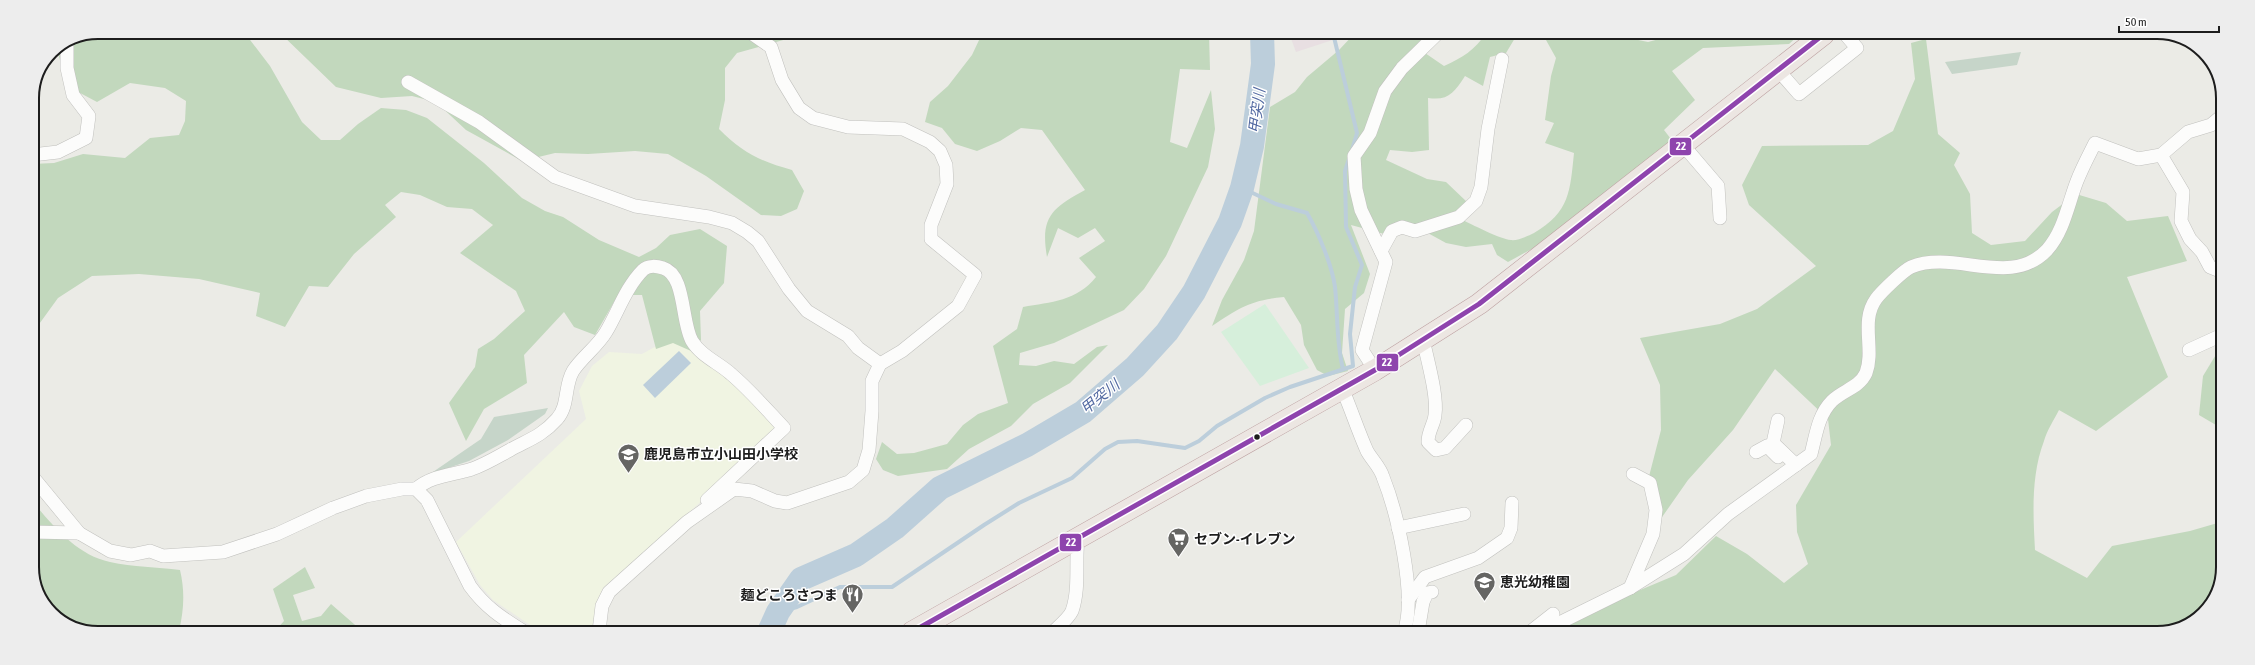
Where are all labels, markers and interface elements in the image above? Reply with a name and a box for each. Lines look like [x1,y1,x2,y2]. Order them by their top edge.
scale bar [2119,8,2219,34]
text: 50 m [2125,15,2147,29]
water label: 甲突川 [1245,86,1268,134]
line badge: 22 [1669,137,1692,156]
text: 22 [1676,140,1686,152]
line badge: 22 [1376,353,1399,372]
text: 22 [1382,356,1392,368]
water label: 甲突川 [1077,375,1124,417]
unlabelled marker [1252,432,1262,442]
school or university icon: 鹿児島市立小山田小学校 [616,441,642,474]
place label: 鹿児島市立小山田小学校 [644,446,798,462]
supermarket icon: セブン-イレブン [1166,526,1192,559]
place label: セブン-イレブン [1194,531,1296,547]
line badge: 22 [1059,533,1082,552]
text: 22 [1066,536,1076,548]
school or university icon: 恵光幼稚園 [1471,569,1497,602]
place label: 恵光幼稚園 [1500,574,1570,590]
restaurant icon: 麺どころさつま [840,582,866,615]
place label: 麺どころさつま [740,587,838,603]

